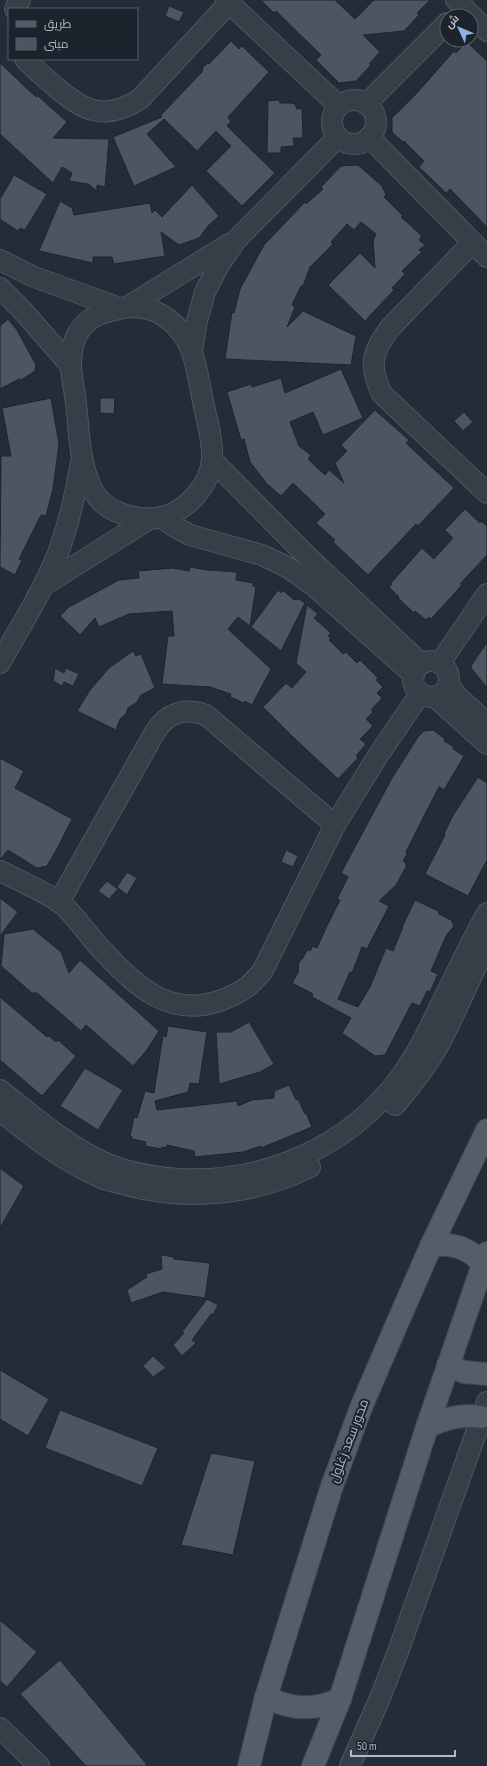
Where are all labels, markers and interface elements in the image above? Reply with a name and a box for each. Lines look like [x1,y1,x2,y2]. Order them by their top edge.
legend [8,8,138,60]
north arrow [439,8,479,48]
text: ش [443,12,462,31]
text: طريق [44,17,72,32]
text: مبنى [44,37,69,52]
street label: محور سعد زغلول [326,1397,372,1485]
scale bar [351,1732,455,1758]
text: 50 m [357,1739,377,1754]

